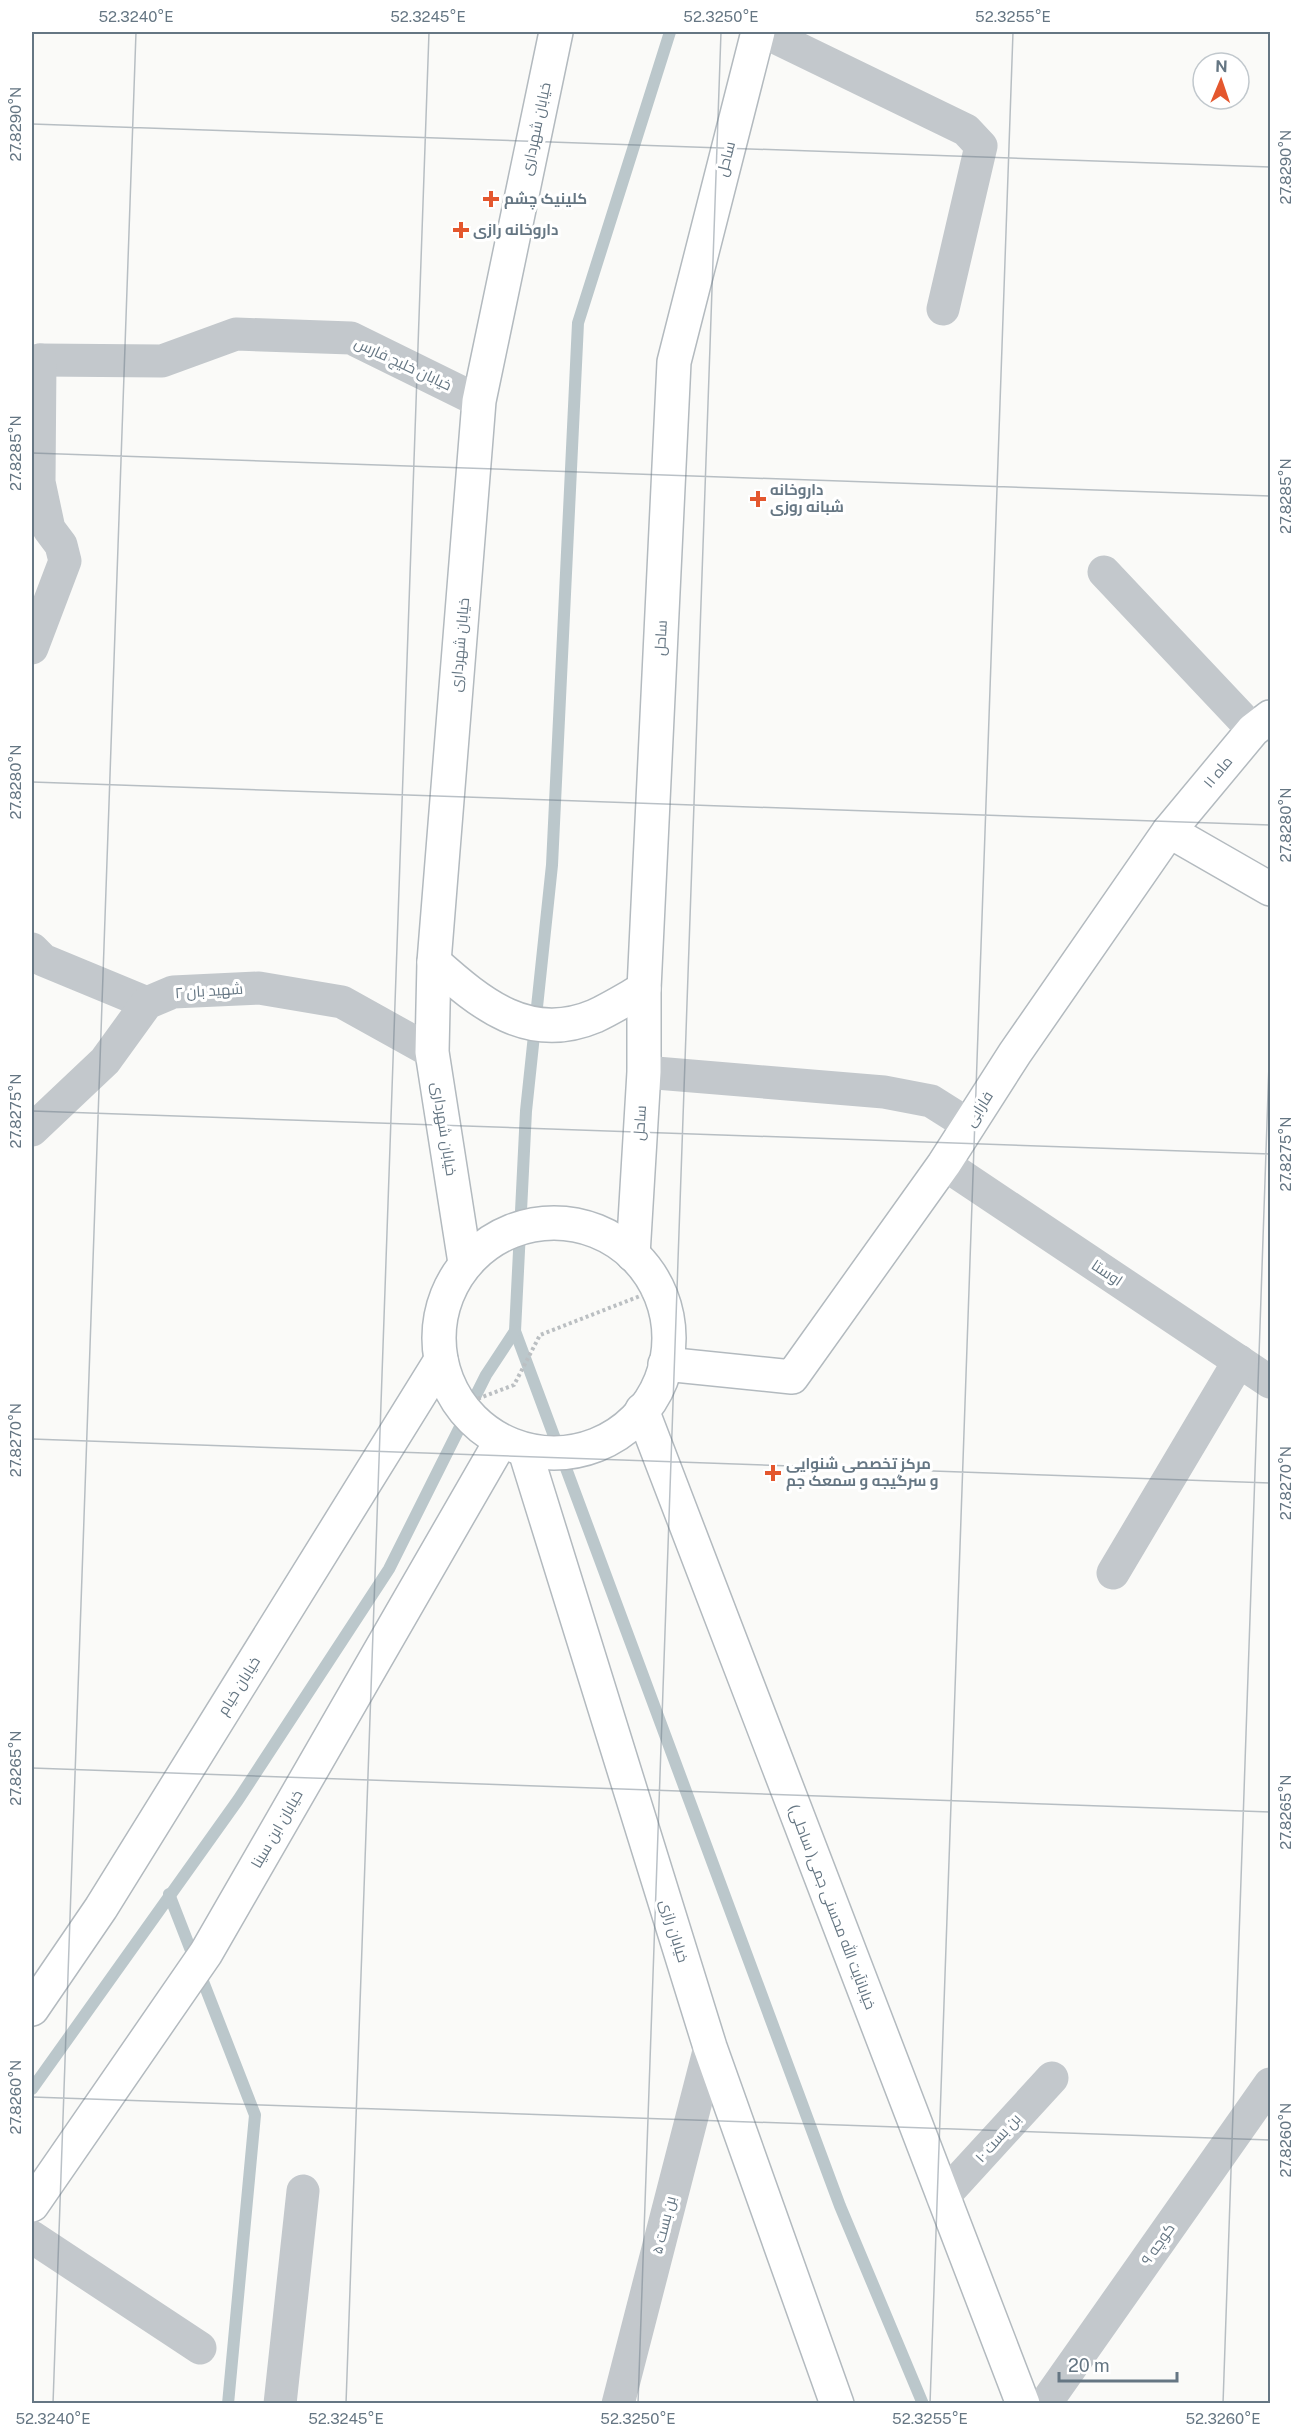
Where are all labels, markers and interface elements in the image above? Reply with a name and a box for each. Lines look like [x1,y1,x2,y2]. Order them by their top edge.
text: 52.3240°E [98,8,174,25]
text: 52.3245°E [390,8,466,25]
text: 52.3250°E [683,8,759,25]
text: 52.3255°E [975,8,1051,25]
north arrow [1191,51,1251,111]
text: N [1215,57,1228,76]
street label: خیابان شهرداری [517,81,556,177]
text: 27.8290°N [7,87,24,161]
text: 27.8290°N [1277,130,1294,204]
street label: ساحل [713,140,740,179]
marker: کلینیک چشم [482,190,500,208]
place label: کلینیک چشم [504,190,587,210]
place label: داروخانه رازی [473,221,558,239]
marker: داروخانه رازی [454,223,468,237]
street label: خیابان خلیج فارس [351,334,455,396]
text: 27.8285°N [7,415,24,491]
text: 27.8285°N [1277,458,1294,534]
place label: داروخانه شبانه روزی [770,481,844,516]
marker: داروخانه شبانه روزی [751,492,765,506]
street label: خیابان شهرداری [447,597,474,693]
street label: ساحل [651,620,672,656]
text: 27.8280°N [7,744,24,820]
street label: ماه ۱۱ [1200,753,1236,791]
text: 27.8280°N [1277,787,1294,863]
street label: شهید بان ۲ [174,980,244,1003]
text: 27.8275°N [7,1073,24,1149]
street label: خیابان شهرداری [427,1081,460,1177]
street label: فارابی [961,1088,998,1131]
street label: ساحل [630,1105,651,1141]
text: 27.8275°N [1277,1116,1294,1192]
street label: اوستا [1088,1256,1126,1290]
text: 27.8270°N [7,1403,24,1477]
text: 27.8270°N [1277,1446,1294,1520]
place label: مرکز تخصصی شنوایی و سرگیجه و سمعک جم [786,1455,939,1491]
marker: مرکز تخصصی شنوایی و سرگیجه و سمعک جم [764,1464,782,1482]
street label: خیابان خیام [214,1653,265,1719]
text: 27.8265°N [7,1730,24,1806]
text: 27.8265°N [1277,1774,1294,1850]
street label: خیابان ابن سینا [247,1787,307,1872]
street label: خیابانآیت الله محسنی جمی( ساحلی) [784,1802,880,2012]
street label: خیابان رازی [655,1897,692,1965]
text: 27.8260°N [7,2060,24,2134]
text: 27.8260°N [1277,2103,1294,2177]
street label: بن بست ۱۰ [971,2110,1025,2167]
street label: بن بست ۵ [648,2194,681,2256]
street label: کوچه ۹ [1137,2220,1180,2269]
scale bar [1059,2345,1178,2383]
text: 20 m [1068,2355,1110,2376]
text: 52.3240°E [15,2410,91,2427]
text: 52.3245°E [308,2410,384,2427]
text: 52.3250°E [600,2410,676,2427]
text: 52.3255°E [892,2410,968,2427]
text: 52.3260°E [1186,2410,1260,2427]

